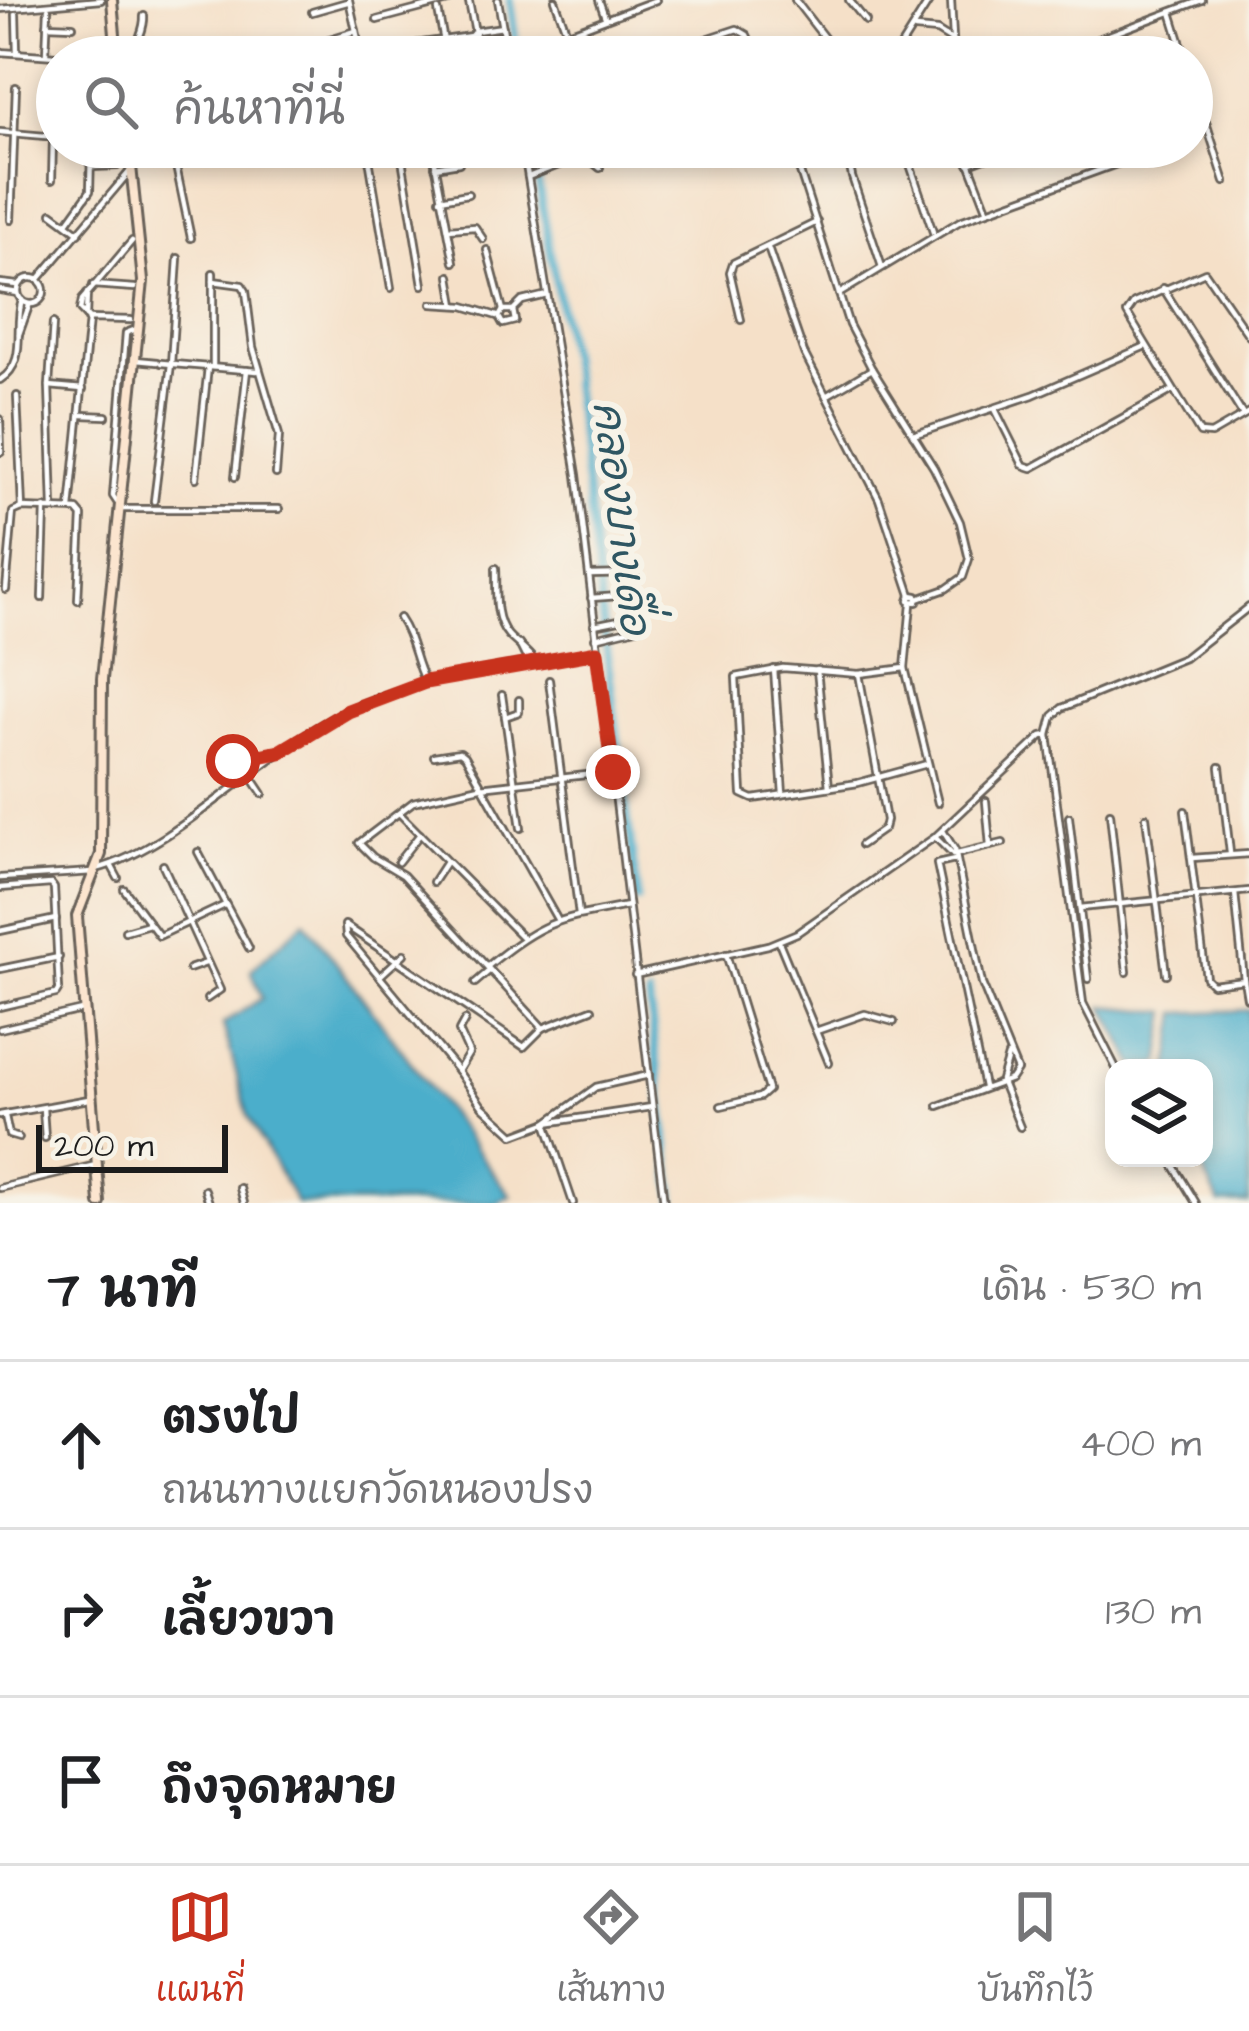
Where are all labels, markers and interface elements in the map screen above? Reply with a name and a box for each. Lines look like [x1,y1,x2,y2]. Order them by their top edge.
search box [36,36,1213,168]
icon: search [78,69,144,135]
text: ค้นหาที่นี่ [174,80,345,142]
water label: คลองบางเดื่อ [577,397,674,640]
route start [206,734,260,788]
route end [586,745,640,799]
map controls [1105,1059,1213,1167]
button: layers [1105,1059,1213,1167]
scale bar [36,1119,228,1172]
text: 200 m [54,1123,153,1169]
text: 7 นาที [48,1256,198,1327]
text: เดิน · 530 m [981,1262,1201,1316]
text: ตรงไป [162,1388,300,1450]
icon: ahead [48,1412,114,1478]
text: 400 m [1079,1418,1201,1472]
text: ถนนทางแยกวัดหนองปรง [162,1465,593,1519]
icon: right [48,1580,114,1646]
text: 130 m [1106,1586,1201,1640]
text: เลี้ยวขวา [162,1590,335,1652]
icon: arrive [48,1748,114,1814]
text: ถึงจุดหมาย [162,1758,397,1820]
tab: แผนที่ [156,1884,245,2014]
tab: เส้นทาง [556,1884,666,2014]
tab: บันทึกไว้ [977,1884,1093,2014]

